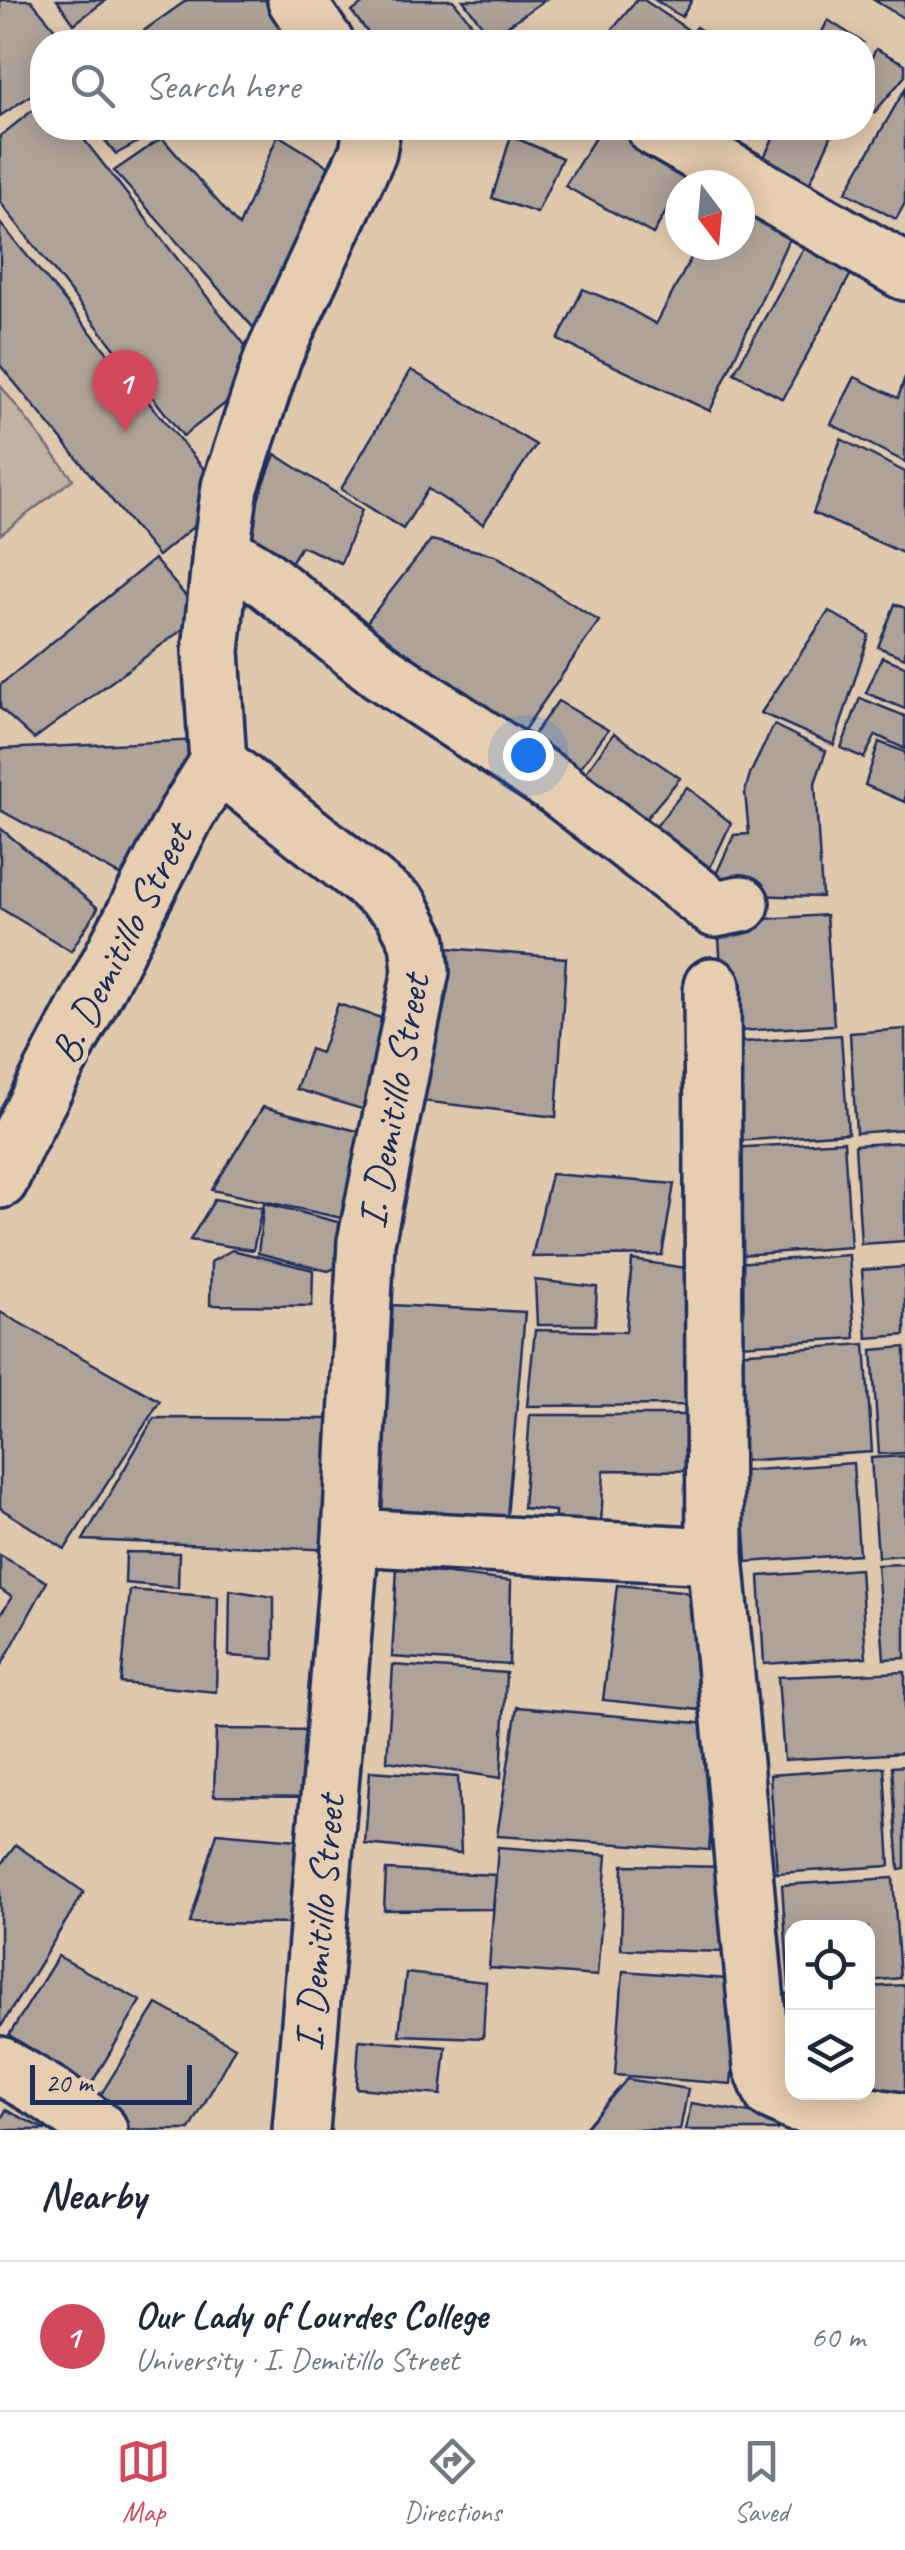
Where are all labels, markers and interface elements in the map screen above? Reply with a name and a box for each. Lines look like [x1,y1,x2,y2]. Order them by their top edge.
search box [30,30,875,140]
icon: search [65,58,120,113]
text: Search here [145,62,300,109]
north arrow [665,170,755,260]
pin: 1 [92,350,158,432]
your location [503,730,554,781]
street label: B. Demitillo Street [38,811,206,1072]
street label: I. Demitillo Street [345,966,443,1232]
street label: I. Demitillo Street [282,1789,357,2053]
map controls [785,1920,875,2100]
button: locate [785,1920,875,2010]
button: layers [785,2010,875,2100]
scale bar [30,2060,192,2104]
text: 20 m [45,2065,93,2100]
text: Nearby [40,2169,146,2222]
text: Our Lady of Lourdes College [135,2292,487,2339]
text: 1 [65,2316,80,2357]
text: 60 m [811,2316,865,2357]
text: University · I. Demitillo Street [135,2339,459,2380]
tab: Map [116,2434,171,2529]
tab: Directions [404,2434,501,2529]
tab: Saved [734,2434,789,2529]

